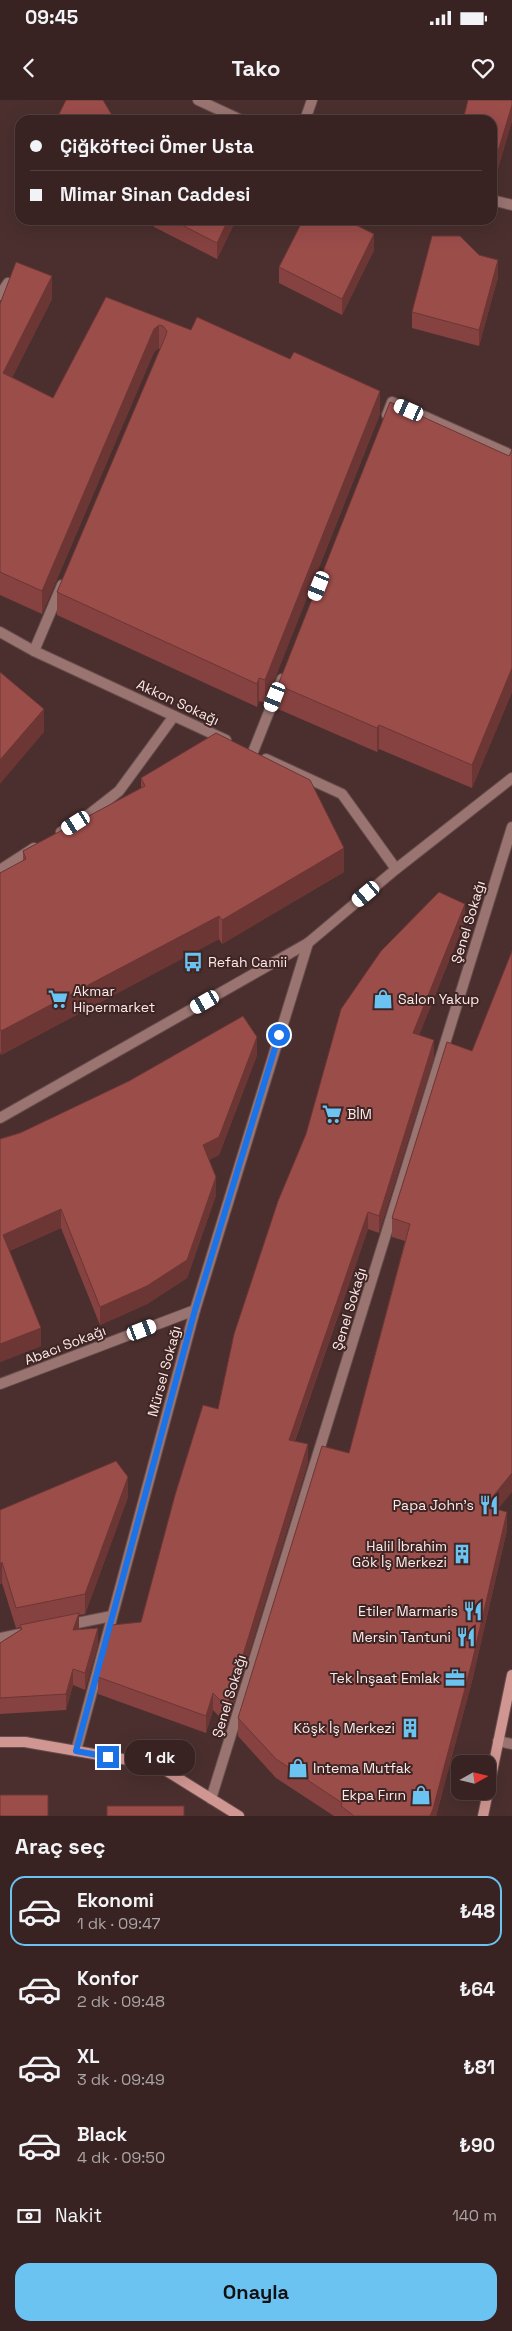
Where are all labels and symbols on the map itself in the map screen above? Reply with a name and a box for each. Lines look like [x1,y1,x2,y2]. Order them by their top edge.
car [392,397,425,423]
car [306,569,331,603]
street label: Akkon Sokağı [134,675,222,729]
car [262,680,287,714]
car [59,809,92,837]
street label: Şenel Sokağı [447,878,489,966]
car [349,879,382,909]
bus stop icon: Refah Camii [182,951,204,973]
place label: Refah Camii [208,953,287,971]
place label: Akmar Hipermarket [73,982,155,1016]
supermarket icon: Akmar Hipermarket [47,988,69,1010]
car [188,988,221,1016]
shop icon: Salon Yakup [372,988,394,1010]
place label: Salon Yakup [398,990,479,1008]
route start [268,1024,290,1046]
supermarket icon: BİM [321,1103,343,1125]
place label: BİM [347,1105,372,1123]
street label: Şenel Sokağı [328,1265,370,1353]
car [125,1318,158,1342]
street label: Abacı Sokağı [22,1321,108,1369]
street label: Mürsel Sokağı [143,1324,185,1418]
restaurant icon: Papa John's [478,1494,500,1516]
place label: Papa John's [393,1496,474,1514]
place label: Halil İbrahim Gök İş Merkezi [352,1537,447,1571]
building icon: Halil İbrahim Gök İş Merkezi [451,1543,473,1565]
restaurant icon: Etiler Marmaris [462,1600,484,1622]
place label: Etiler Marmaris [358,1602,458,1620]
restaurant icon: Mersin Tantuni [455,1626,477,1648]
place label: Mersin Tantuni [352,1628,451,1646]
street label: Şenel Sokağı [208,1652,250,1740]
office icon: Tek İnşaat Emlak [444,1667,466,1689]
place label: Tek İnşaat Emlak [330,1669,440,1687]
building icon: Köşk İş Merkezi [399,1717,421,1739]
place label: Köşk İş Merkezi [294,1719,395,1737]
callout: 1 dk [126,1740,196,1774]
route end [97,1746,119,1768]
north arrow [451,1755,496,1800]
shop icon: Intema Mutfak [287,1757,309,1779]
place label: Intema Mutfak [313,1759,412,1777]
shop icon: Ekpa Fırın [410,1784,432,1806]
place label: Ekpa Fırın [342,1786,406,1804]

